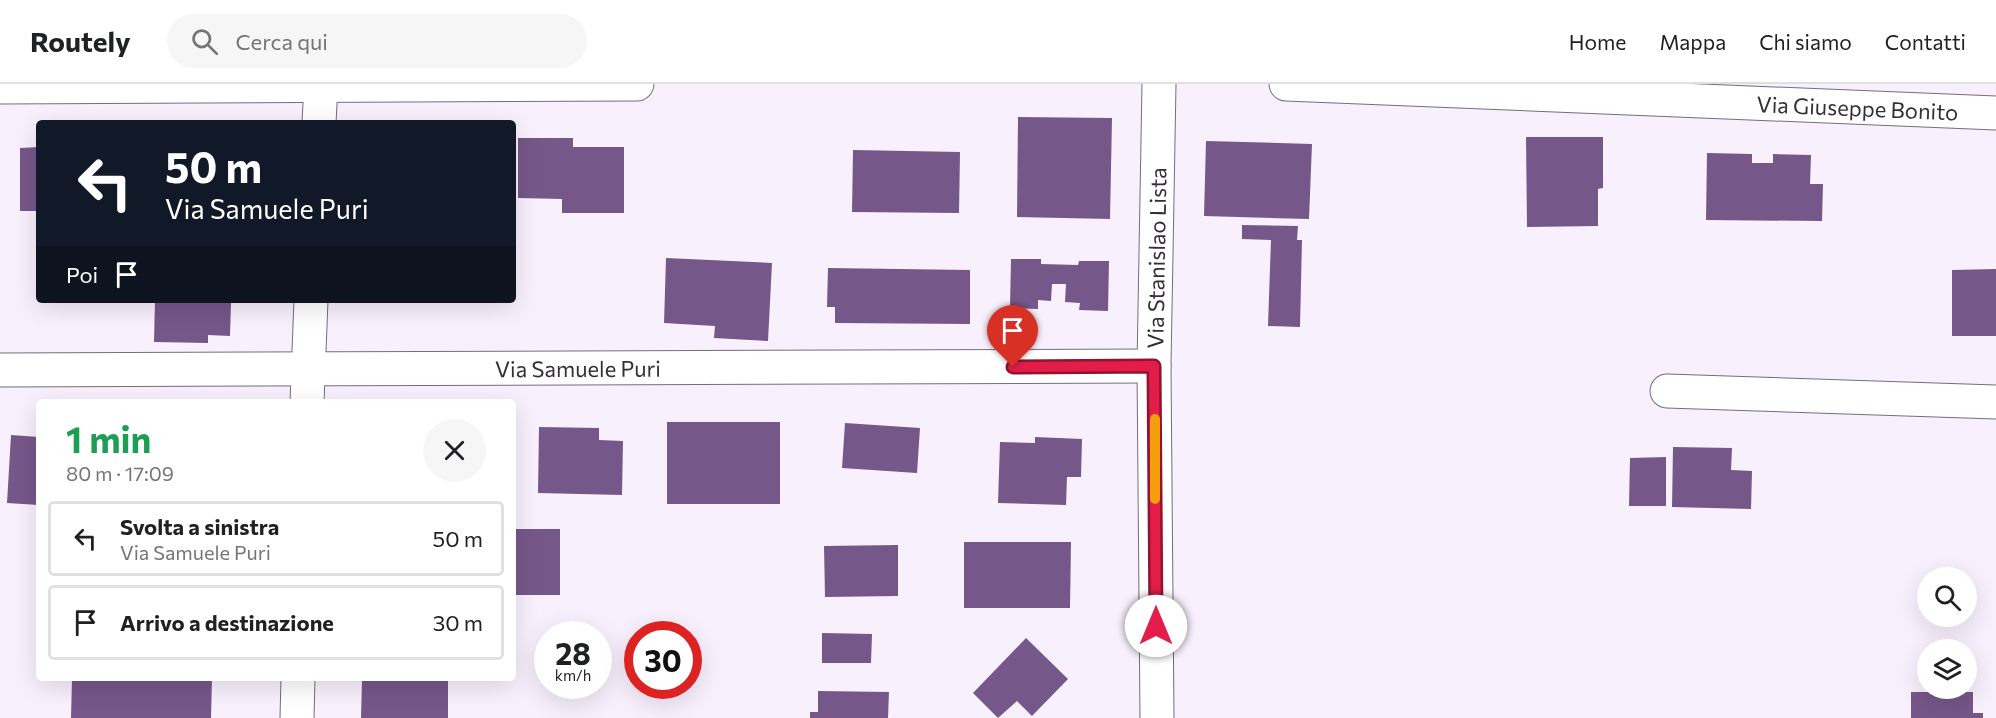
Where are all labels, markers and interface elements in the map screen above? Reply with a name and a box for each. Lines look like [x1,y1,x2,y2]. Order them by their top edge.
search box [167,14,587,68]
text: Routely [30,24,131,58]
icon: search [188,25,221,58]
text: Cerca qui [236,28,328,55]
text: Home [1569,29,1626,54]
text: Mappa [1659,29,1726,54]
text: Chi siamo [1759,29,1852,54]
text: Contatti [1885,29,1966,54]
street label: Via Giuseppe Bonito [1756,90,1959,125]
text: 50 m [165,140,262,192]
icon: left [66,144,144,222]
street label: Via Stanislao Lista [1141,167,1171,349]
text: Via Samuele Puri [165,192,369,225]
icon: arrive [110,258,143,291]
text: Poi [66,261,98,288]
pin [987,305,1038,367]
icon: arrive [996,314,1029,347]
street label: Via Samuele Puri [495,354,661,382]
text: 1 min [66,416,151,460]
button: close [423,419,486,482]
text: 80 m · 17:09 [66,461,174,485]
text: Svolta a sinistra [120,513,279,540]
icon: left [69,522,102,555]
text: 50 m [433,525,483,552]
text: Via Samuele Puri [120,540,271,564]
map controls [1917,567,1977,699]
button: search [1917,567,1977,627]
position arrow [1124,594,1188,658]
icon: arrive [69,606,102,639]
text: Arrivo a destinazione [120,609,334,636]
text: 30 m [433,609,483,636]
speed limit sign: 30 [624,621,702,699]
text: 28 [555,634,591,671]
button: layers [1917,639,1977,699]
text: km/h [555,666,591,684]

